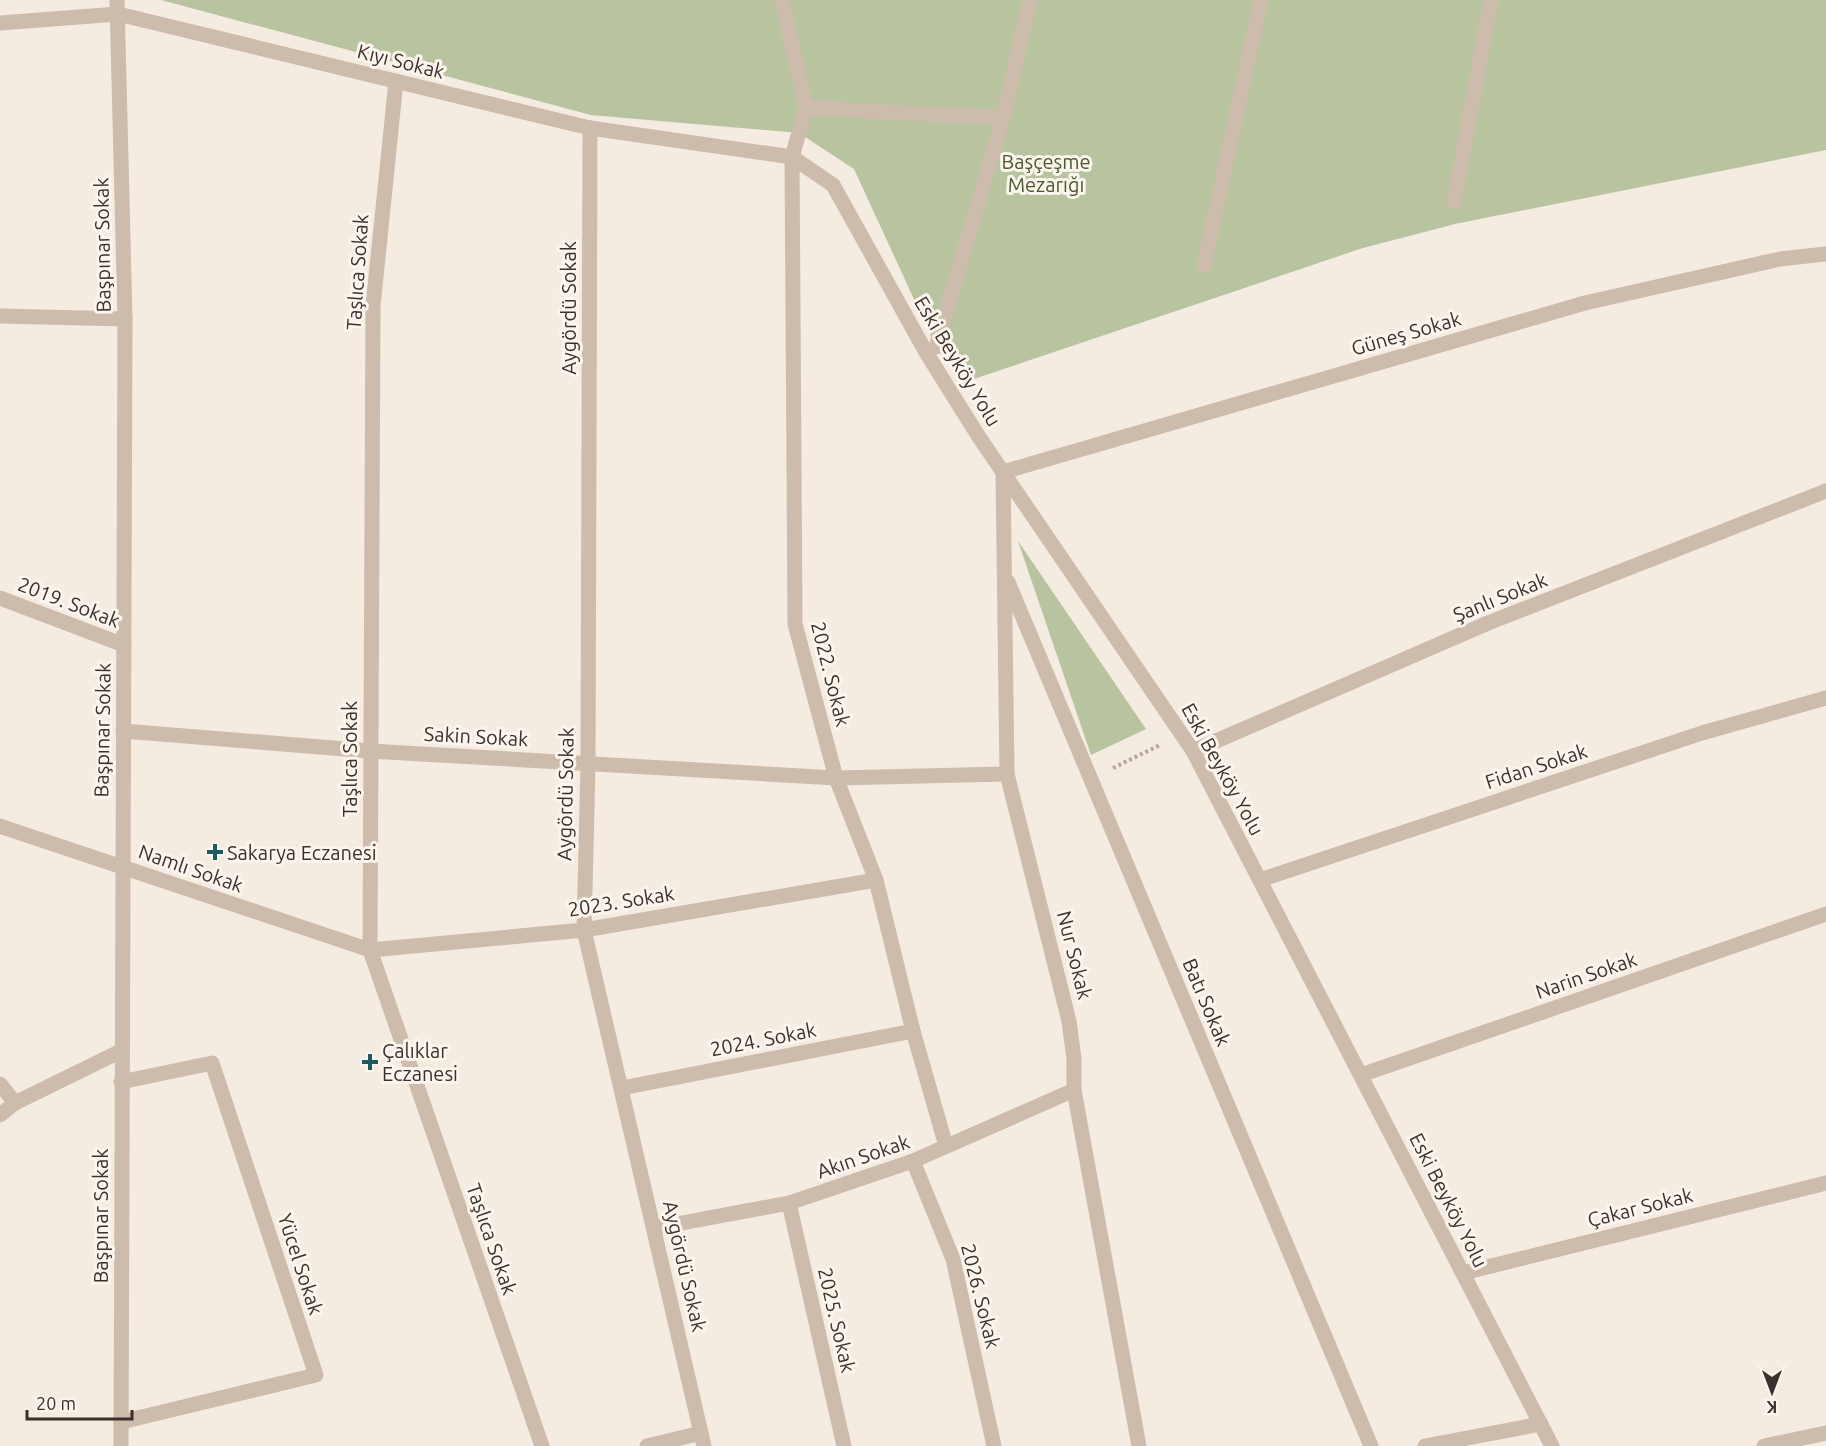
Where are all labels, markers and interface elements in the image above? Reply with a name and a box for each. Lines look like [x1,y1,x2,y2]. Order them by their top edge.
street label: Kıyı Sokak [355,39,447,83]
park label: Başçeşme Mezarığı [1002,150,1090,196]
street label: Başpınar Sokak [89,177,115,313]
street label: Taşlıca Sokak [341,213,373,331]
street label: Aygördü Sokak [557,241,580,375]
street label: Eski Beyköy Yolu [910,292,1006,430]
street label: Güneş Sokak [1348,306,1464,360]
street label: Şanlı Sokak [1450,568,1550,626]
street label: 2019. Sokak [15,572,123,632]
street label: 2022. Sokak [807,619,855,729]
street label: Başpınar Sokak [89,662,115,798]
street label: Eski Beyköy Yolu [1177,699,1269,839]
street label: Taşlıca Sokak [338,701,361,817]
street label: Sakin Sokak [423,722,529,750]
street label: Aygördü Sokak [552,727,578,861]
street label: Fidan Sokak [1482,739,1590,793]
street label: Namlı Sokak [136,839,246,897]
place label: Sakarya Eczanesi [227,841,377,864]
marker: Sakarya Eczanesi [208,845,222,859]
street label: 2023. Sokak [566,881,676,921]
street label: Nur Sokak [1053,908,1097,1002]
street label: Narin Sokak [1532,947,1640,1003]
street label: Batı Sokak [1178,955,1236,1049]
street label: 2024. Sokak [708,1017,818,1061]
place label: Çalıklar Eczanesi [382,1039,458,1085]
marker: Çalıklar Eczanesi [363,1055,377,1069]
street label: Akın Sokak [814,1129,912,1183]
street label: Eski Beyköy Yolu [1405,1129,1493,1271]
street label: Başpınar Sokak [89,1149,112,1283]
street label: Taşlıca Sokak [462,1180,522,1298]
street label: Çakar Sokak [1585,1183,1695,1231]
street label: Aygördü Sokak [659,1198,711,1334]
street label: Yücel Sokak [274,1210,328,1318]
street label: 2026. Sokak [957,1241,1005,1351]
street label: 2025. Sokak [814,1265,860,1375]
north arrow [1742,1362,1802,1422]
scale bar [27,1383,132,1421]
text: 20 m [36,1393,76,1413]
text: K [1766,1398,1777,1416]

